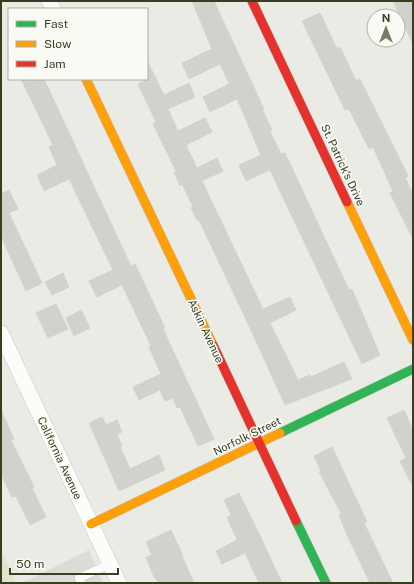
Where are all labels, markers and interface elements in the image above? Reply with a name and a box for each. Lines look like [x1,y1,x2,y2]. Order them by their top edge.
legend [8,8,148,80]
north arrow [366,8,406,48]
text: N [382,12,390,24]
text: Fast [44,17,69,31]
text: Slow [44,37,72,51]
text: Jam [44,57,66,71]
street label: St. Patrick's Drive [319,122,367,208]
street label: Askin Avenue [186,297,226,365]
street label: Norfolk Street [211,414,283,458]
street label: California Avenue [36,415,84,501]
scale bar [10,550,118,576]
text: 50 m [16,557,44,571]

